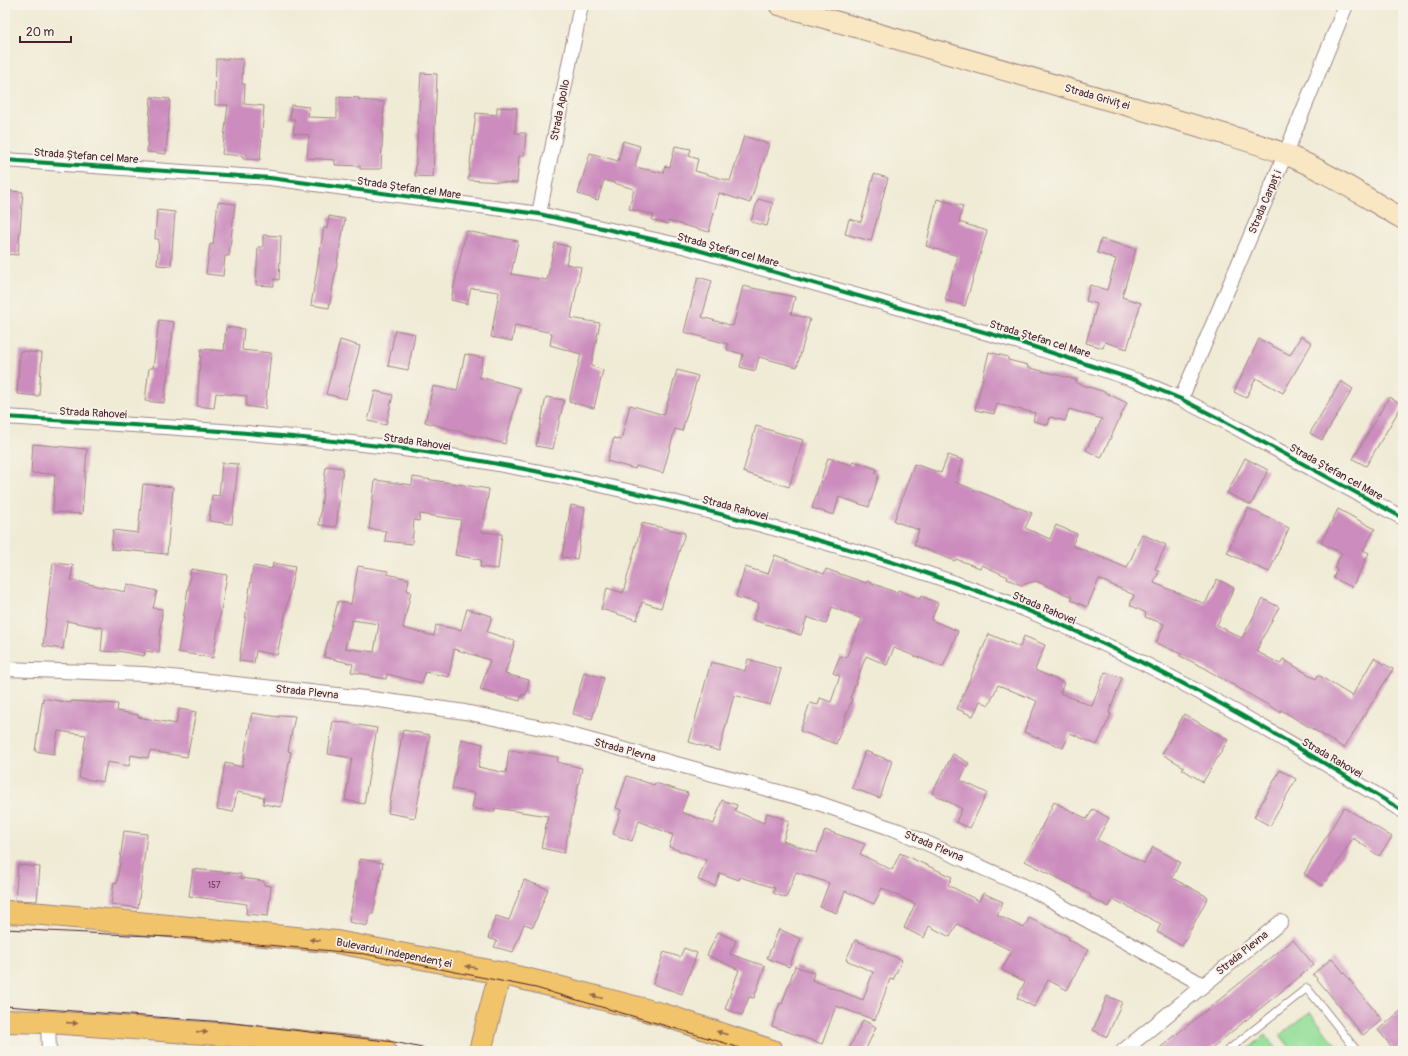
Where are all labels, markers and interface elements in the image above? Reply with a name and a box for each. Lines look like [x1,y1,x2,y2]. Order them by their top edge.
scale bar [20,18,71,44]
text: 20 m [26,25,55,40]
street label: Strada Apollo [548,78,572,142]
street label: Strada Griviței [1063,81,1131,113]
street label: Strada Ștefan cel Mare [33,146,139,166]
street label: Strada Carpați [1246,168,1284,236]
street label: Strada Ștefan cel Mare [356,174,462,202]
street label: Strada Ștefan cel Mare [676,230,781,270]
street label: Strada Ștefan cel Mare [988,317,1093,361]
street label: Strada Rahovei [59,405,127,421]
street label: Strada Rahovei [383,431,451,453]
street label: Strada Ștefan cel Mare [1287,441,1386,503]
street label: Strada Rahovei [701,493,769,523]
street label: Strada Rahovei [1010,589,1078,627]
street label: Strada Plevna [275,682,339,702]
street label: Strada Rahovei [1299,735,1365,781]
street label: Strada Plevna [593,736,657,764]
street label: Strada Plevna [902,828,966,864]
house number: 157 [207,880,221,891]
street label: Strada Plevna [1213,928,1271,978]
street label: Bulevardul Independenței [335,935,453,971]
one-way arrow [309,936,321,943]
one-way arrow [465,964,477,970]
one-way arrow [591,994,603,1000]
one-way arrow [66,1020,78,1027]
one-way arrow [196,1029,208,1036]
one-way arrow [716,1030,728,1036]

